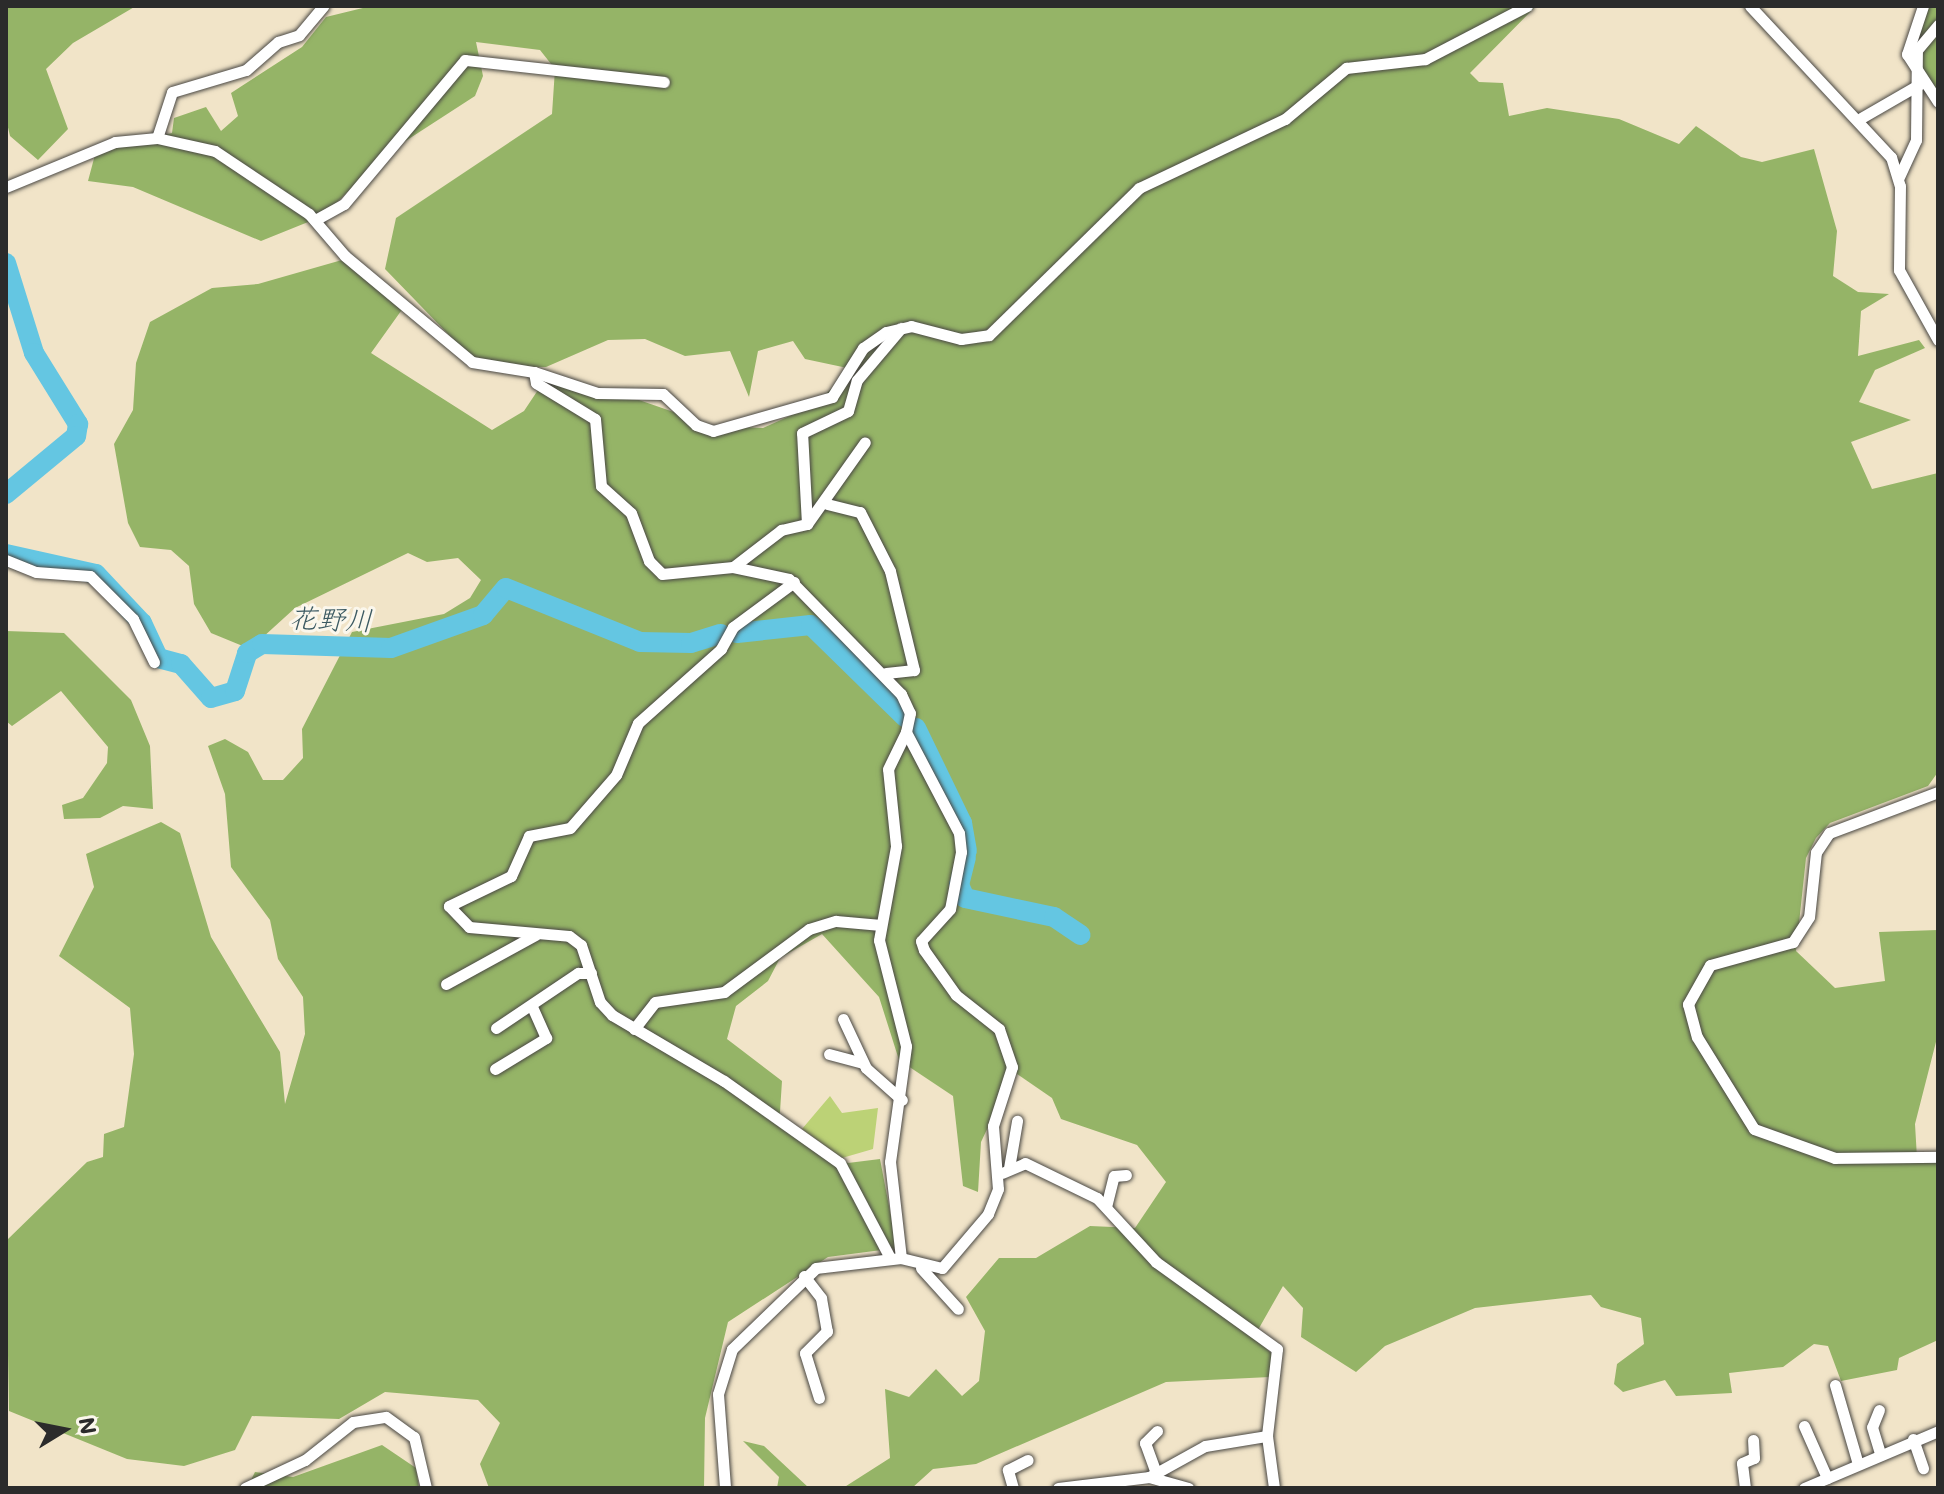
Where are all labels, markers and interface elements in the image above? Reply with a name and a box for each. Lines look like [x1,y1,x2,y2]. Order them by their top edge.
water label: 花野川 [288,600,374,636]
north arrow [24,1390,104,1470]
text: N [72,1415,104,1436]

